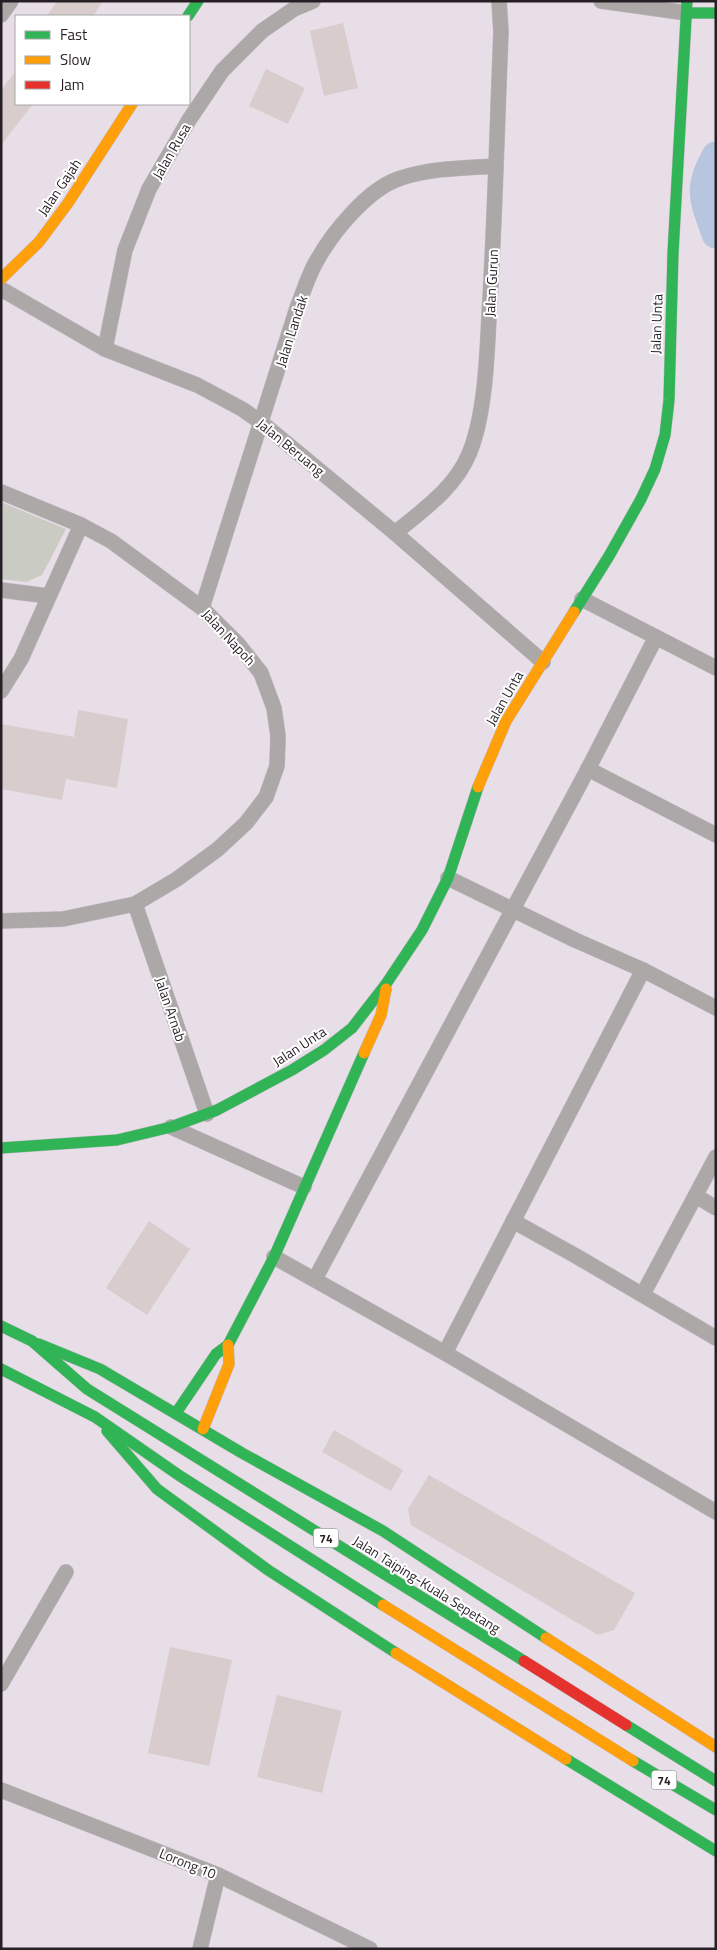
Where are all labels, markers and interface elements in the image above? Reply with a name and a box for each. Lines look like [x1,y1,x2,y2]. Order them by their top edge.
legend [15,15,190,105]
text: Fast [60,23,88,46]
text: Slow [60,48,91,71]
text: Jam [60,73,84,96]
street label: Jalan Rusa [147,119,195,183]
street label: Jalan Gajah [32,154,86,220]
street label: Jalan Gurun [479,249,503,317]
street label: Jalan Landak [270,292,313,370]
street label: Jalan Unta [644,293,668,355]
street label: Jalan Beruang [253,413,329,481]
street label: Jalan Napoh [197,604,261,670]
street label: Jalan Unta [480,667,528,729]
street label: Jalan Arnab [150,974,192,1044]
street label: Jalan Unta [268,1021,330,1071]
road number: 74 [314,1529,338,1548]
street label: Jalan Taiping-Kuala Sepetang [349,1530,505,1638]
road number: 74 [652,1770,676,1790]
street label: Lorong 10 [156,1842,220,1884]

